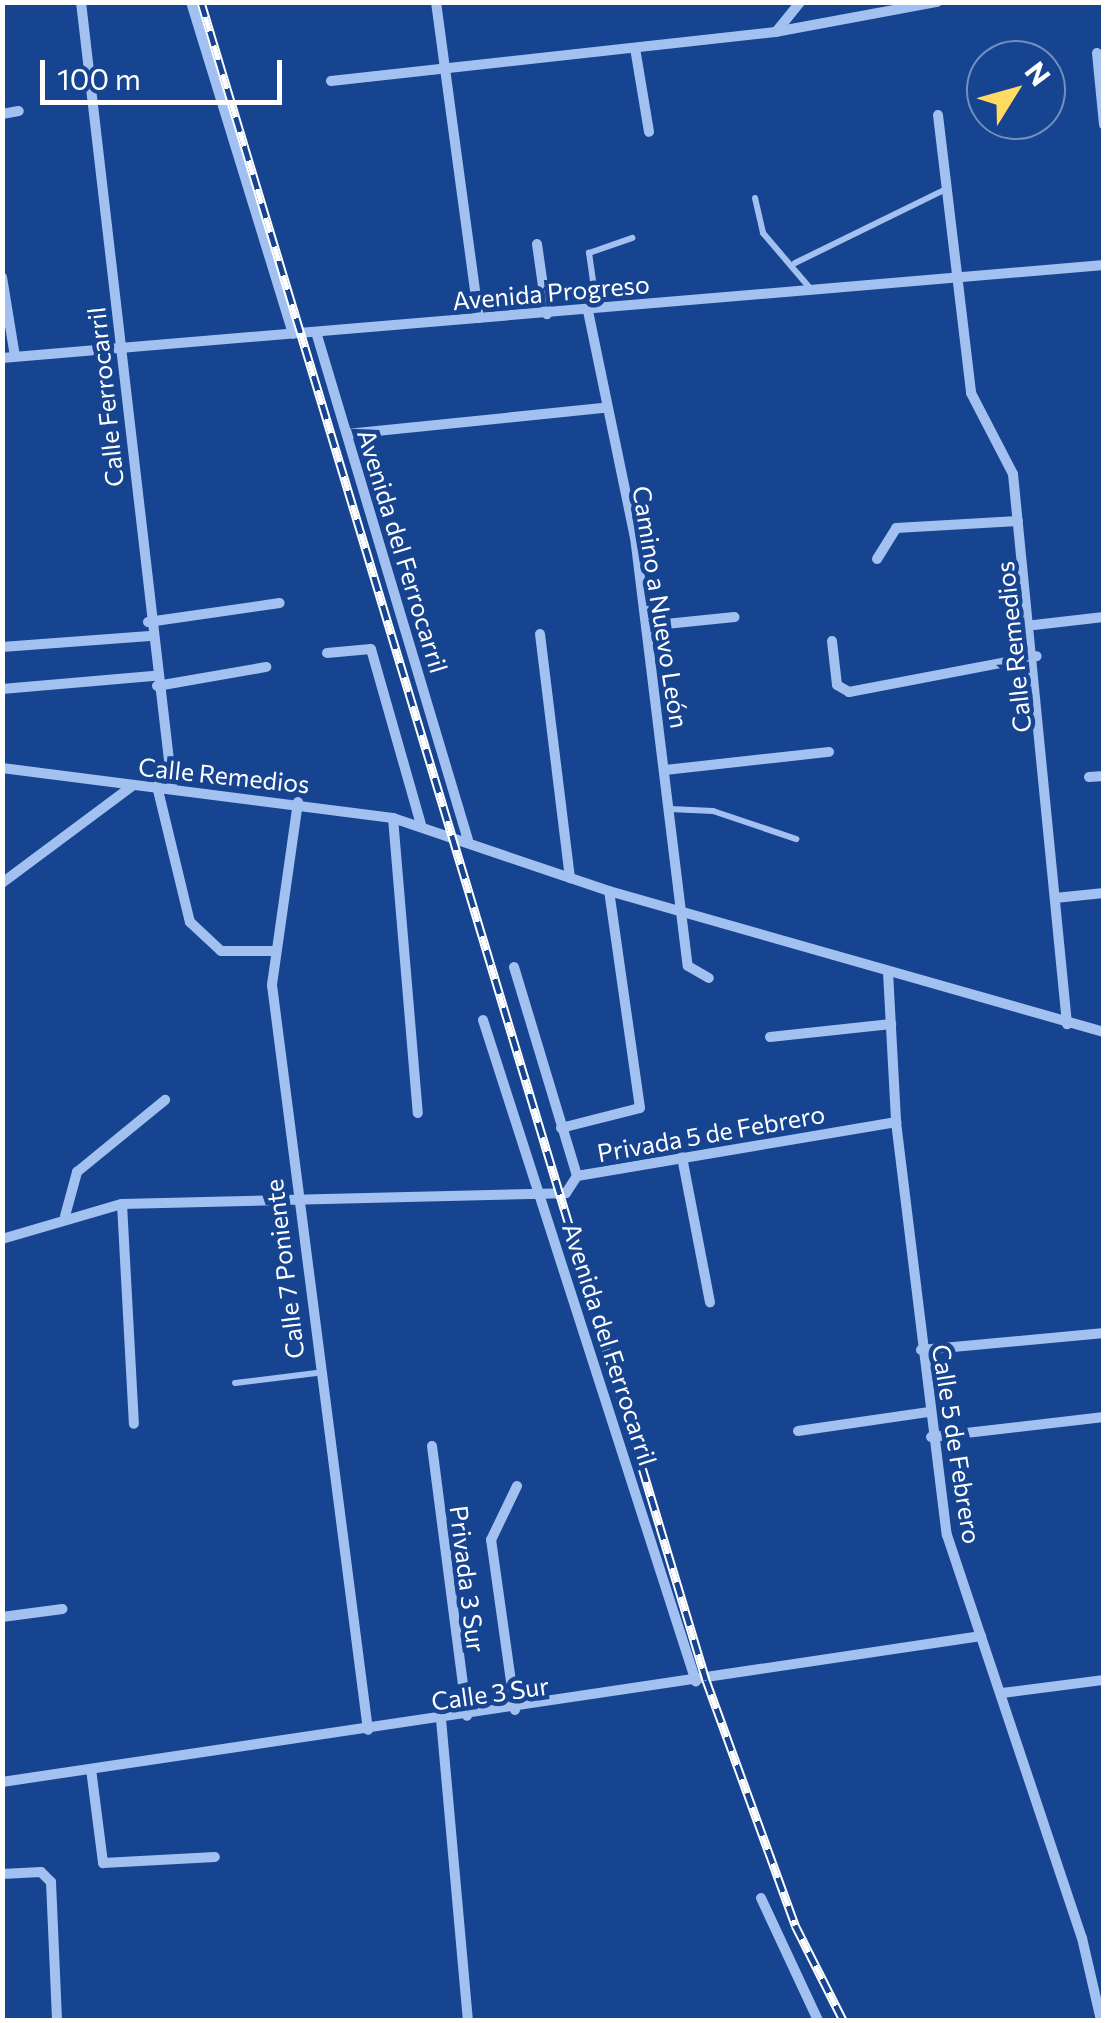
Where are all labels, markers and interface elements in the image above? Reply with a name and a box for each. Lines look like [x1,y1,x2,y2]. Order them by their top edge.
scale bar [45,40,288,102]
north arrow [966,40,1066,140]
text: N [1018,55,1058,92]
text: 100 m [57,59,141,96]
street label: Avenida Progreso [451,268,651,316]
street label: Calle Ferrocarril [81,306,129,488]
street label: Avenida del Ferrocarril [352,425,454,677]
street label: Camino a Nuevo León [627,484,695,730]
street label: Calle Remedios [989,560,1037,734]
street label: Calle Remedios [137,751,311,799]
street label: Privada 5 de Febrero [595,1098,827,1168]
street label: Calle 7 Poniente [258,1178,310,1360]
street label: Avenida del Ferrocarril [557,1219,663,1469]
street label: Calle 5 de Febrero [926,1342,988,1546]
street label: Privada 3 Sur [444,1504,492,1654]
street label: Calle 3 Sur [429,1670,551,1716]

